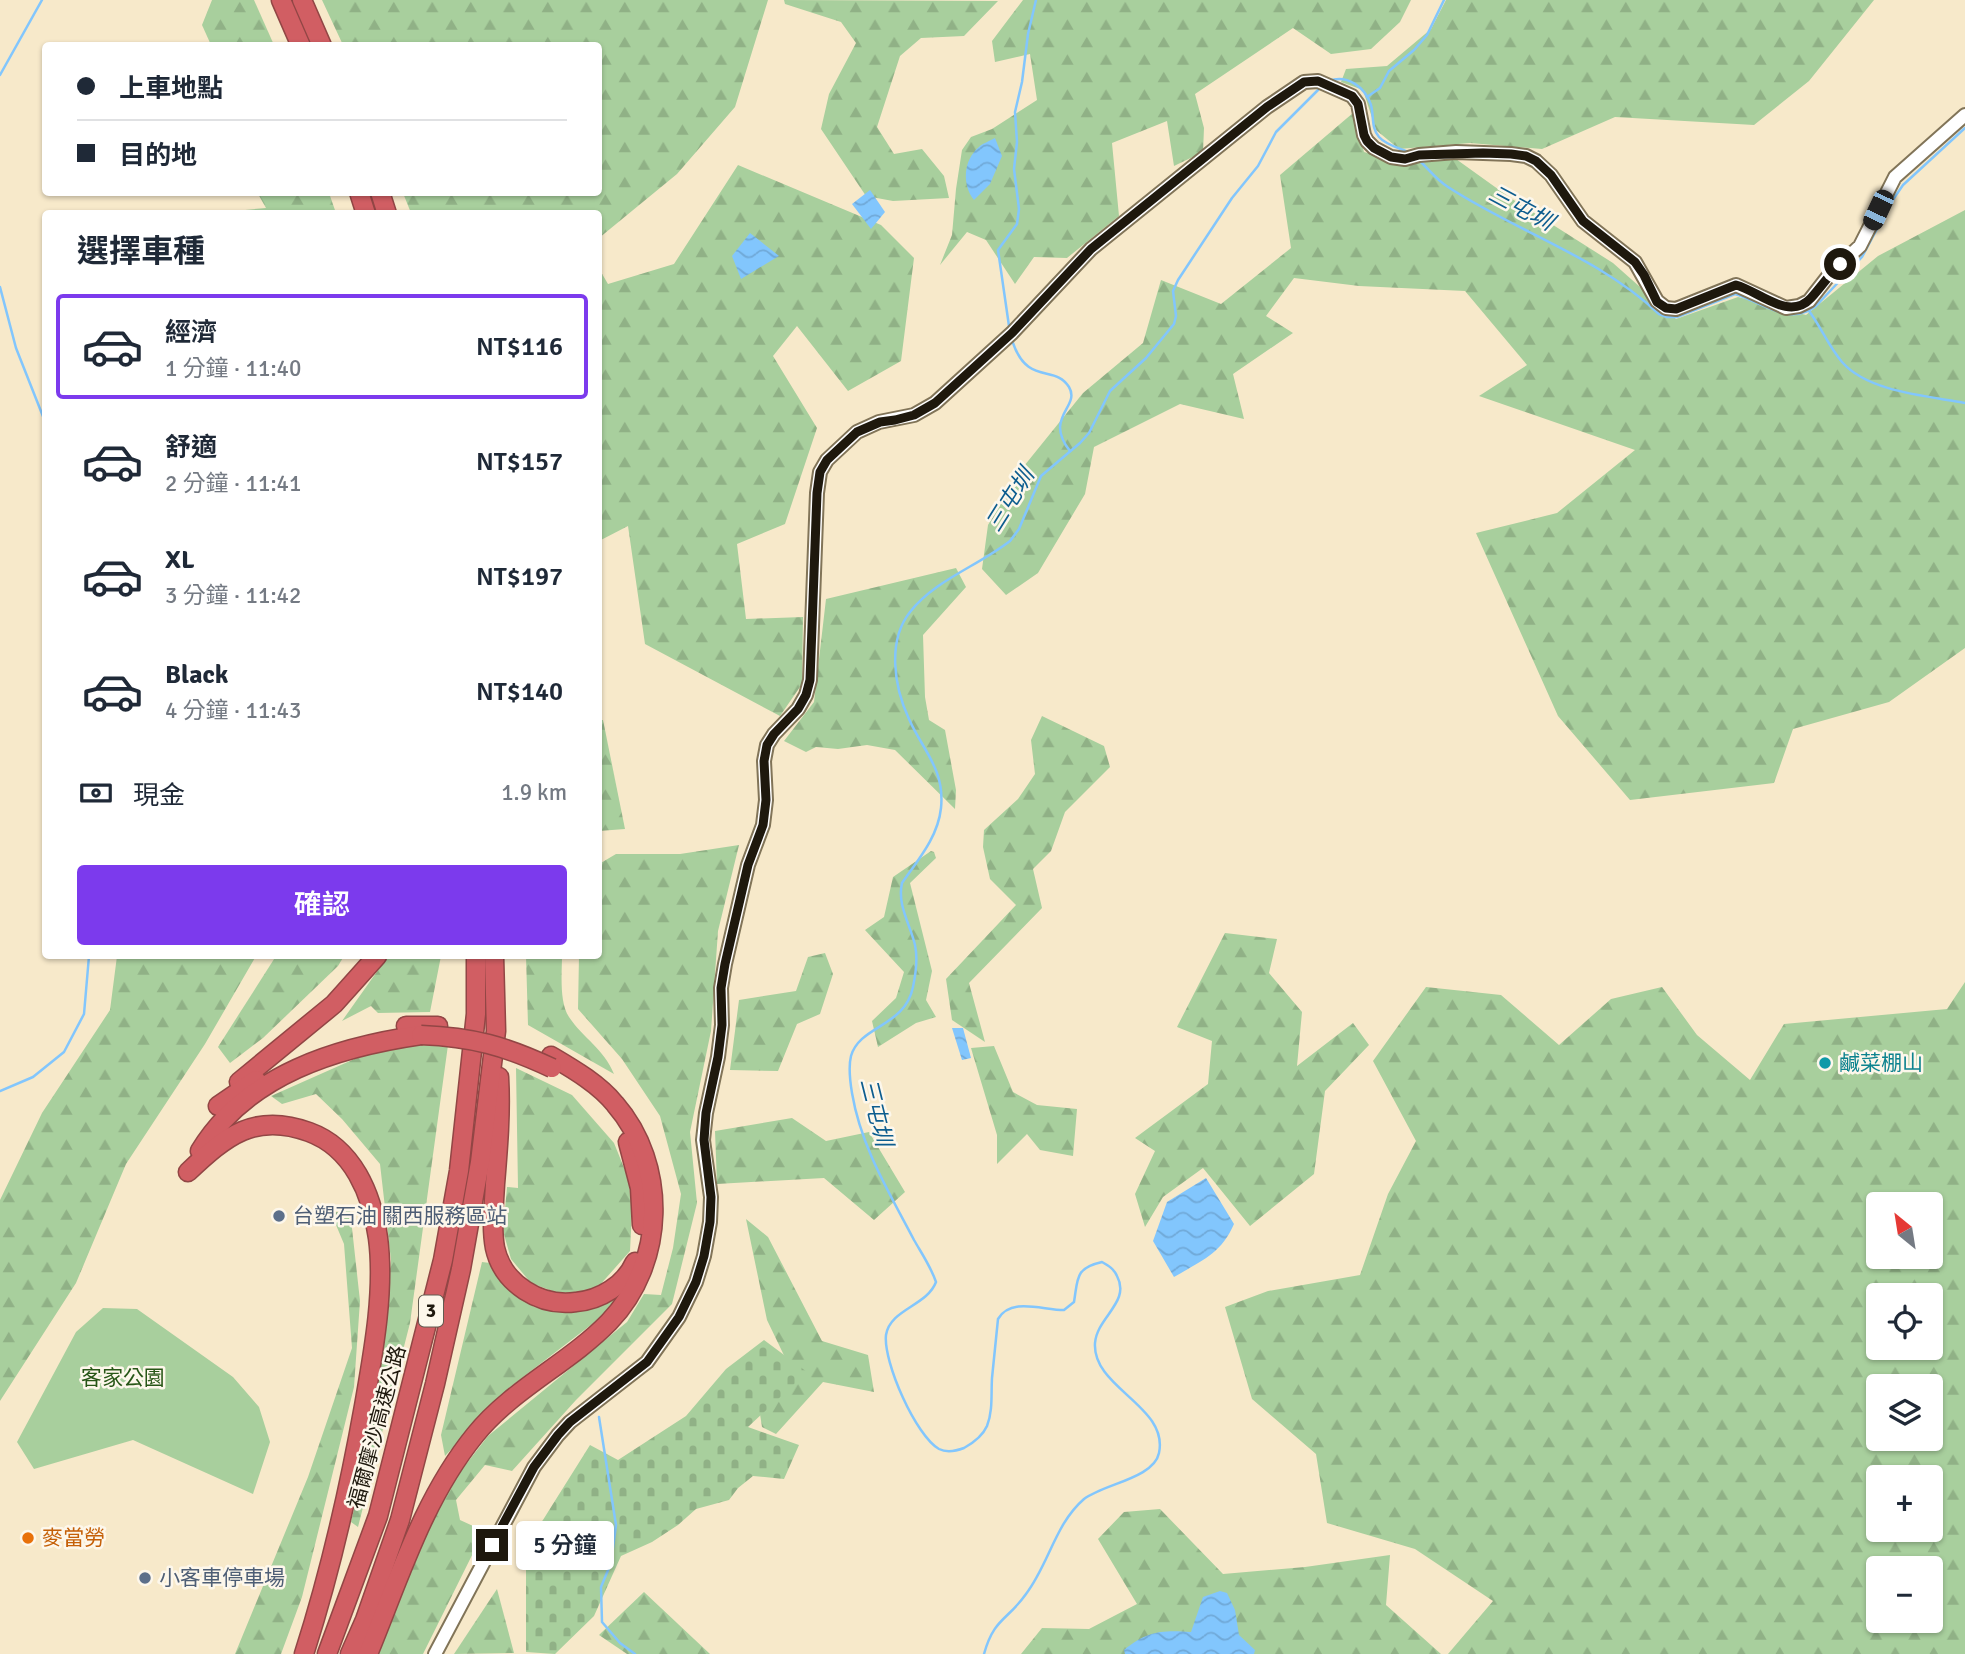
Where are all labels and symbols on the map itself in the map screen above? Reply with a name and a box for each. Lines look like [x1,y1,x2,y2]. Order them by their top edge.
water label: 三屯圳 [1484,179,1561,238]
car [1860,187,1897,233]
route start [1824,248,1856,280]
water label: 三屯圳 [979,461,1042,537]
place label: 鹹菜棚山 [1839,1050,1923,1076]
marker: 鹹菜棚山 [1817,1055,1833,1071]
water label: 三屯圳 [854,1075,899,1152]
north arrow [1866,1192,1942,1269]
place label: 台塑石油 關西服務區站 [293,1203,508,1229]
marker: 台塑石油 關西服務區站 [271,1208,287,1224]
road number: 3 [419,1296,443,1326]
street label: 福爾摩沙高速公路 [343,1342,411,1512]
park label: 客家公園 [81,1365,165,1391]
callout: 5 分鐘 [516,1520,614,1570]
place label: 麥當勞 [42,1525,105,1551]
route end [476,1529,508,1561]
marker: 麥當勞 [20,1530,36,1546]
place label: 小客車停車場 [159,1565,285,1591]
marker: 小客車停車場 [137,1570,153,1586]

